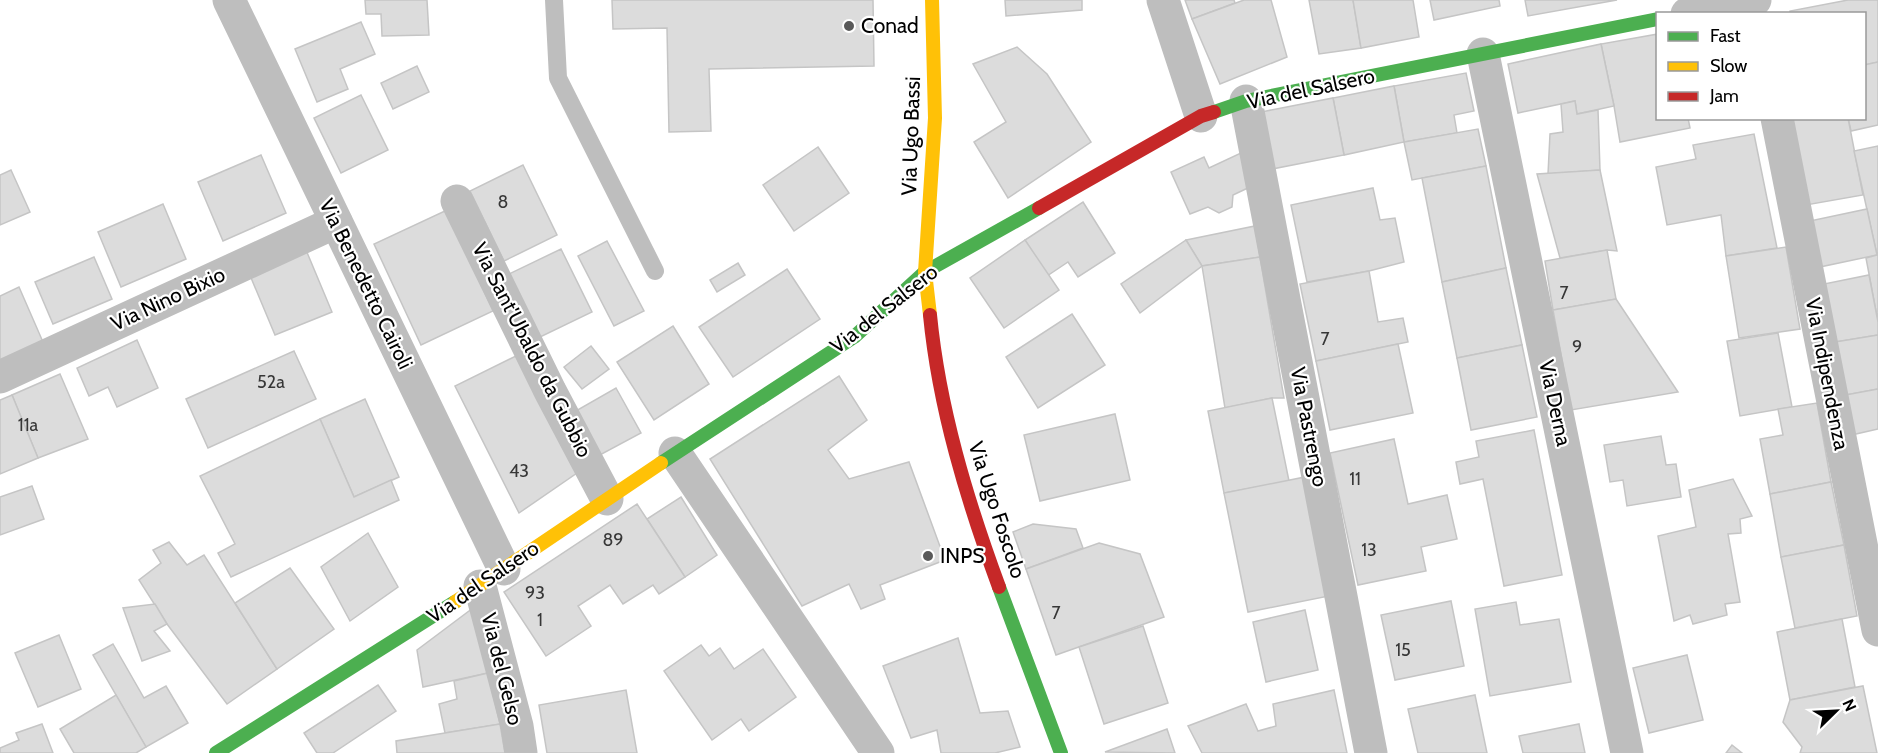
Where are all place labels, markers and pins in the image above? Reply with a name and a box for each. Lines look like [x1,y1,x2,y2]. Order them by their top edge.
place label: Conad [861,13,919,38]
marker: Conad [842,19,856,33]
place label: INPS [940,543,984,568]
marker: INPS [921,549,935,563]

